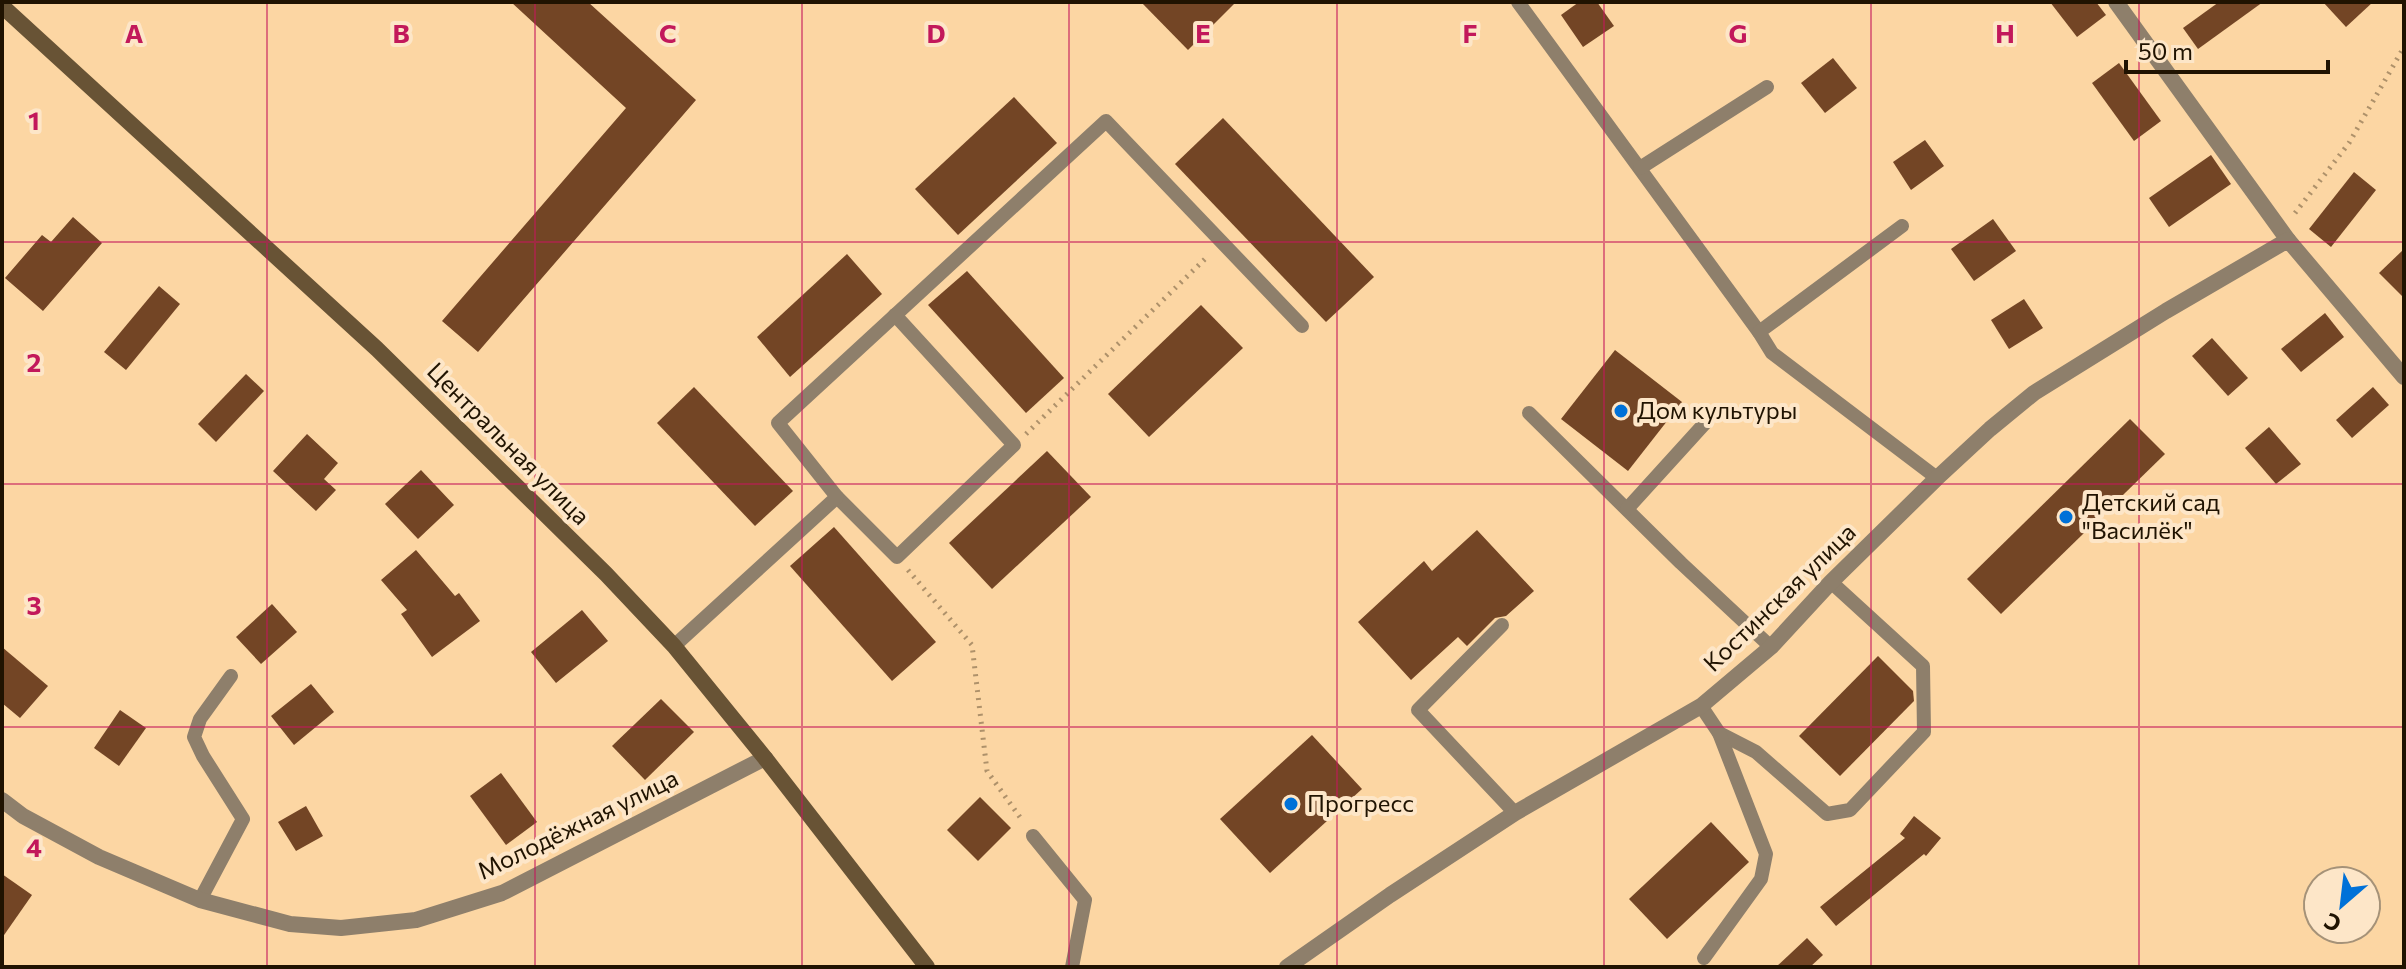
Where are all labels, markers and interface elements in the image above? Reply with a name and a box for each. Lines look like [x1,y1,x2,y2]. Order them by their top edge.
text: A [125,17,144,48]
text: B [392,17,410,48]
text: C [659,17,677,48]
text: D [926,17,946,48]
text: E [1195,17,1211,48]
text: F [1462,17,1478,48]
text: G [1729,17,1747,48]
text: H [1995,17,2015,48]
scale bar [2126,24,2328,74]
text: 50 m [2138,36,2193,65]
text: 1 [28,104,40,135]
text: 2 [27,346,41,377]
street label: Центральная улица [422,356,596,530]
place label: Дом культуры [1637,395,1797,424]
marker: Дом культуры [1612,402,1630,420]
place label: Детский сад "Василёк" [2082,487,2220,544]
marker: Детский сад "Василёк" [2057,508,2075,526]
street label: Костинская улица [1697,517,1861,677]
text: 3 [26,589,42,620]
street label: Молодёжная улица [472,762,682,885]
place label: Прогресс [1307,788,1414,817]
marker: Прогресс [1282,795,1300,813]
text: 4 [26,831,42,862]
north arrow [2302,865,2382,945]
text: С [2319,908,2345,939]

